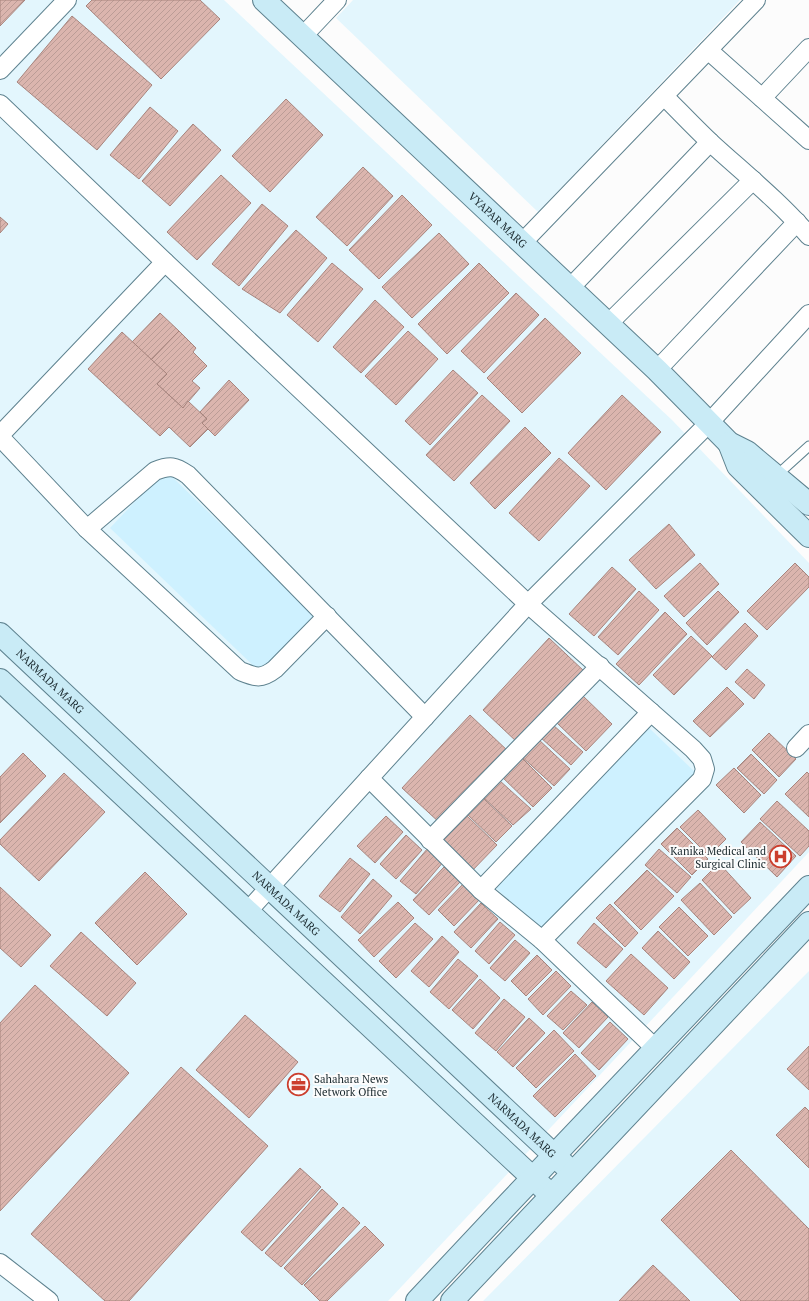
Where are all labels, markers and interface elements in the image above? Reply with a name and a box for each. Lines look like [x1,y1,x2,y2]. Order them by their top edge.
street label: VYAPAR MARG [465,189,530,251]
street label: NARMADA MARG [13,646,87,717]
place label: Kanika Medical and Surgical Clinic [670,844,766,871]
hospital icon: Kanika Medical and Surgical Clinic [768,844,794,870]
street label: NARMADA MARG [249,868,323,939]
office icon: Sahahara News Network Office [286,1072,312,1098]
place label: Sahahara News Network Office [314,1072,389,1099]
street label: NARMADA MARG [485,1090,559,1161]

